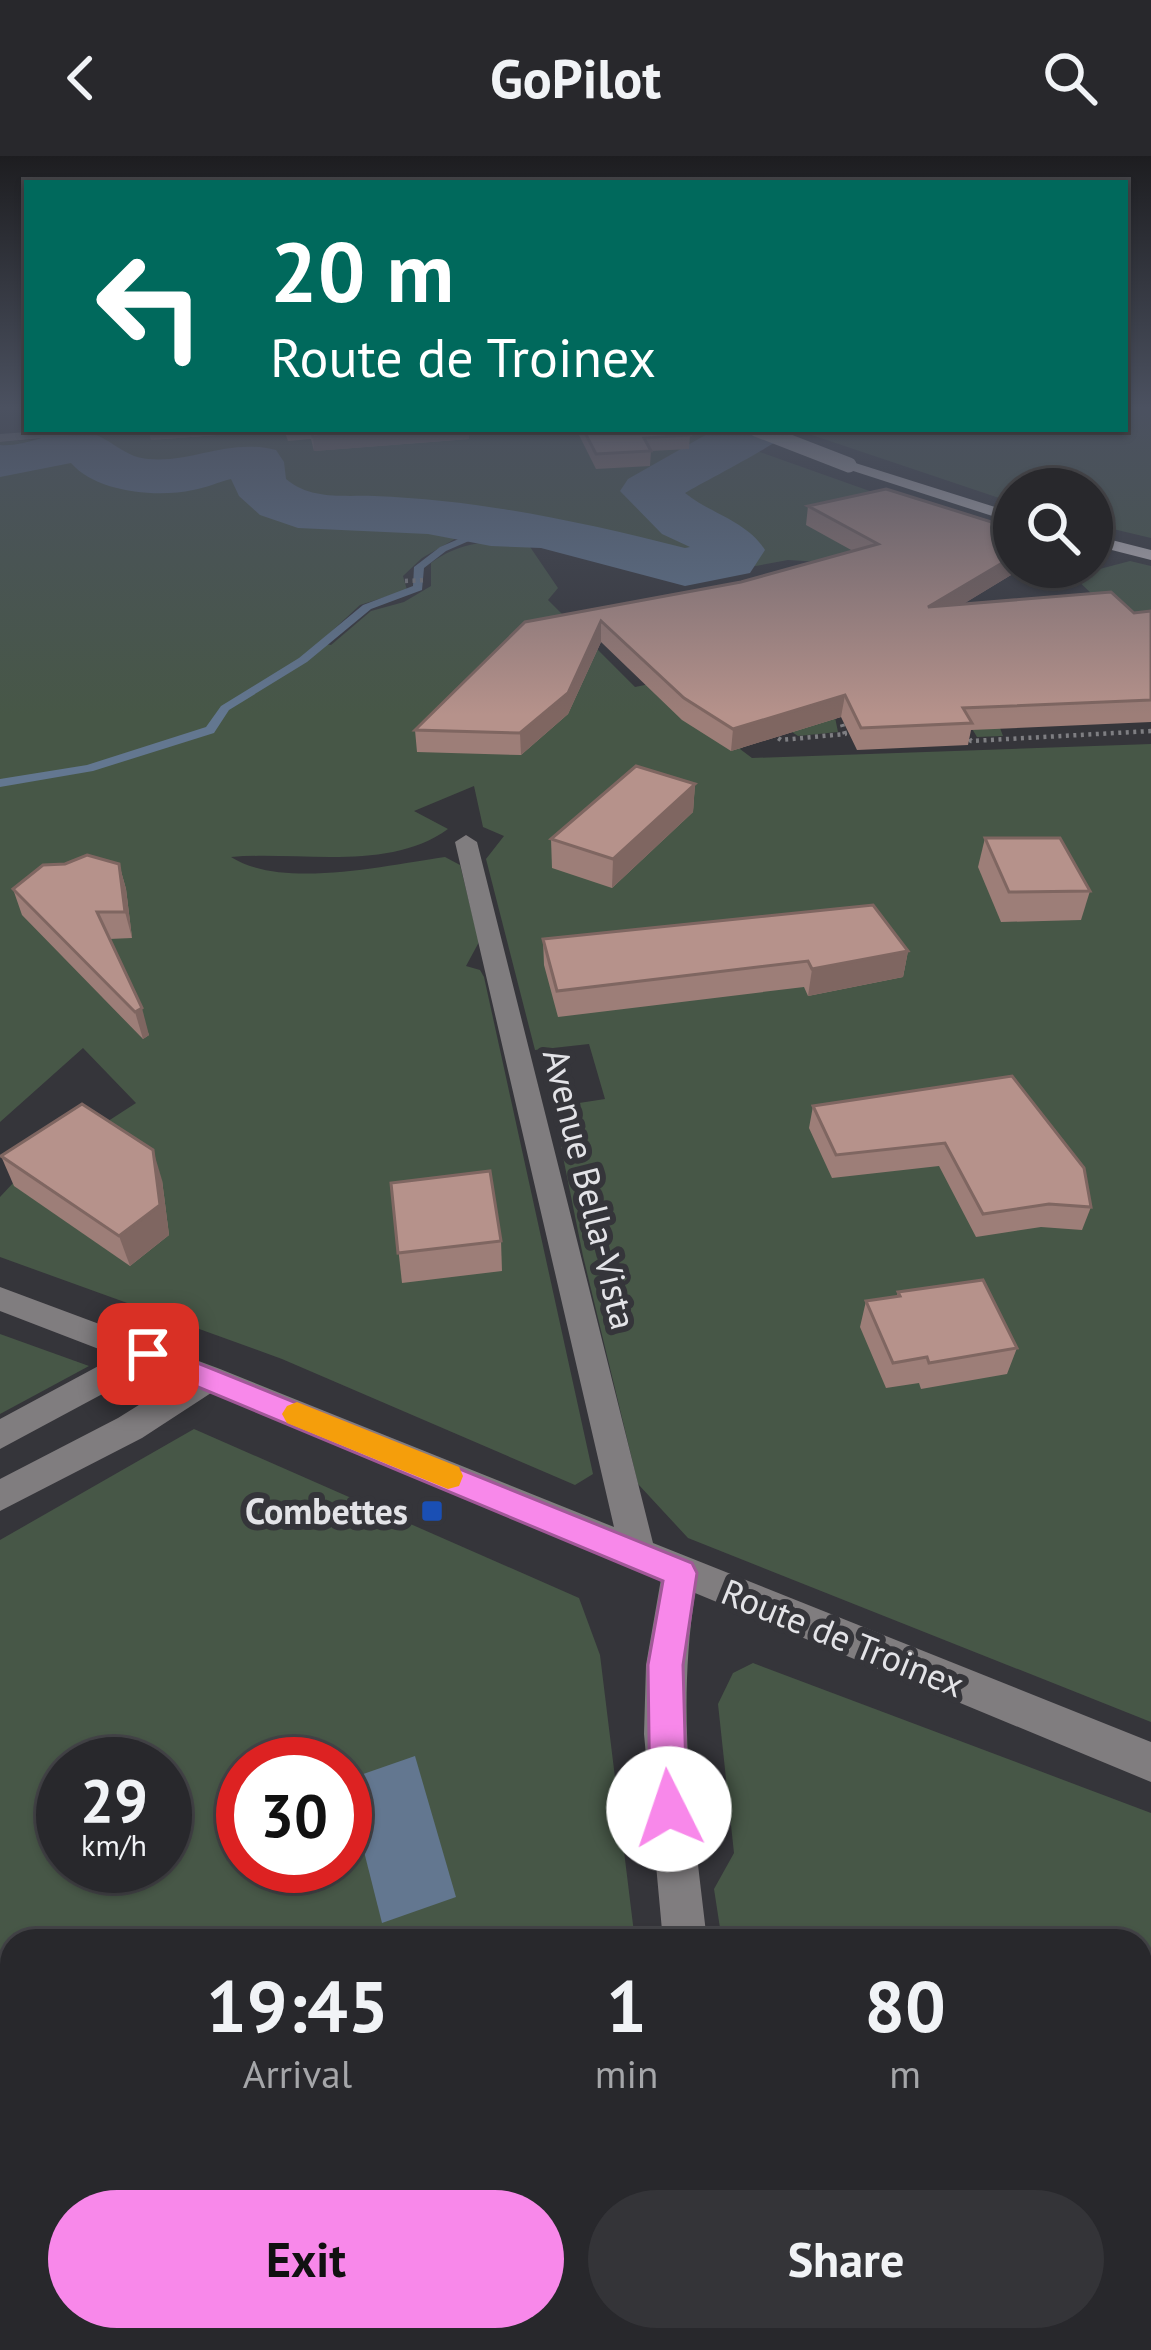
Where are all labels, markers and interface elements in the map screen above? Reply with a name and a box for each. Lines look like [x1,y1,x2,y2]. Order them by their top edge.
text: GoPilot [490,43,661,113]
icon: back [48,45,114,111]
icon: search [1037,45,1103,111]
text: 20 m [270,216,454,325]
icon: left [72,228,228,384]
text: Route de Troinex [270,322,656,392]
map controls [993,468,1113,588]
button: search [993,468,1113,588]
street label: Avenue Bella-Vista [533,1044,648,1334]
pin [97,1303,199,1405]
icon: arrive [115,1321,181,1387]
place label: Combettes [245,1487,408,1534]
marker: Combettes [419,1498,445,1524]
street label: Route de Troinex [715,1568,971,1708]
speed limit sign: 30 [216,1737,372,1893]
position arrow [606,1746,732,1872]
text: 29 [80,1761,148,1839]
text: km/h [81,1825,147,1864]
text: 19:45 [206,1959,389,2052]
text: 1 [606,1959,647,2052]
text: 80 [864,1959,946,2052]
text: Arrival [243,2048,352,2099]
text: min [595,2048,658,2099]
text: m [889,2048,921,2099]
button: Exit [48,2190,564,2328]
button: Share [588,2190,1104,2328]

